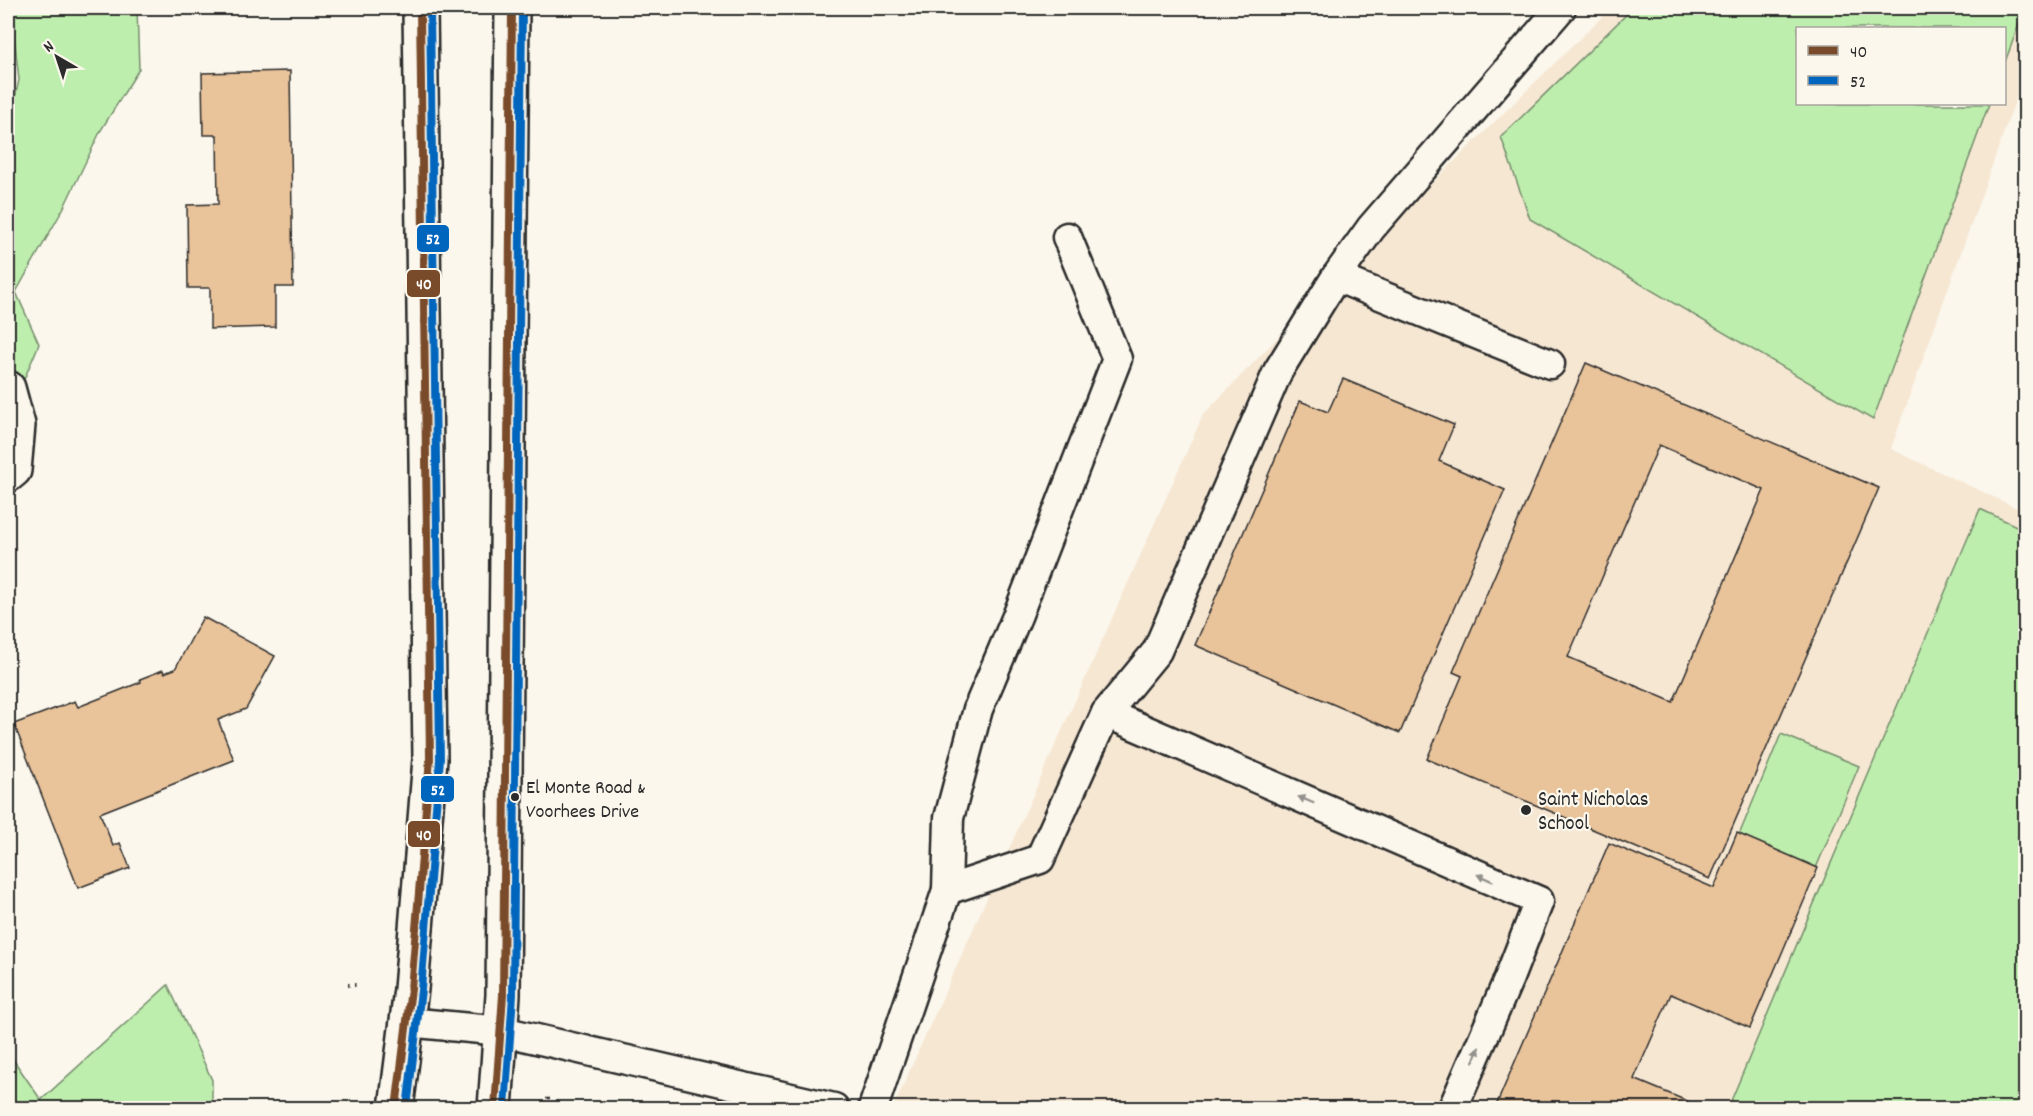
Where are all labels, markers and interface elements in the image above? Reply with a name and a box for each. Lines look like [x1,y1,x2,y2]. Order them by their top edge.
north arrow [27,27,87,87]
legend [1796,27,2006,105]
text: N [39,36,60,59]
text: 40 [1850,41,1867,66]
text: 52 [1850,71,1866,96]
line badge: 52 [416,224,450,253]
text: 52 [426,229,440,252]
line badge: 40 [406,269,441,298]
text: 40 [416,274,432,297]
line badge: 52 [420,775,455,803]
place label: El Monte Road & Voorhees Drive [526,775,646,827]
text: 52 [431,780,445,803]
place label: Saint Nicholas School [1538,786,1649,840]
marker: El Monte Road & Voorhees Drive [509,791,521,803]
one-way arrow [1297,795,1315,805]
marker: Saint Nicholas School [1519,803,1533,817]
line badge: 40 [407,820,441,848]
text: 40 [416,825,432,848]
one-way arrow [1476,873,1494,882]
one-way arrow [1471,1045,1481,1063]

